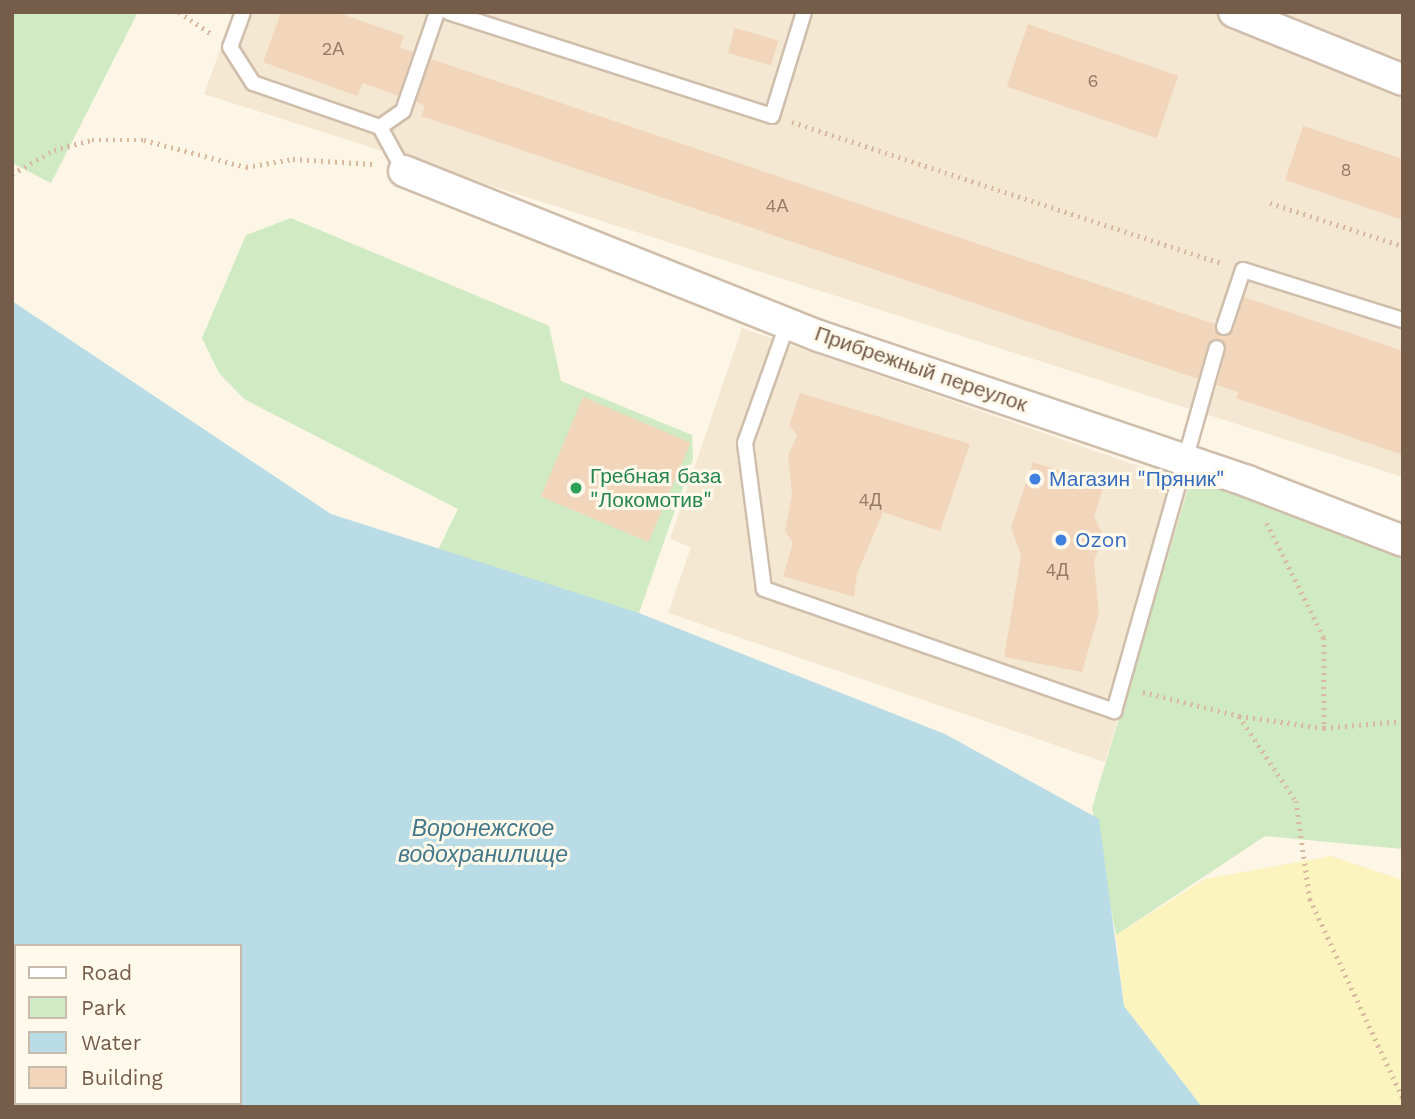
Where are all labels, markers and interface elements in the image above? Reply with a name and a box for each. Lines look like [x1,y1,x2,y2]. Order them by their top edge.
house number: 2А [322,38,344,60]
house number: 6 [1088,70,1098,92]
house number: 8 [1340,159,1352,181]
house number: 4А [765,195,789,217]
street label: Прибрежный переулок [812,321,1030,417]
place label: Гребная база "Локомотив" [590,463,721,513]
place label: Магазин "Пряник" [1049,466,1225,492]
marker: Магазин "Пряник" [1027,471,1043,487]
marker: Гребная база "Локомотив" [568,480,584,496]
house number: 4Д [858,489,882,511]
place label: Ozon [1075,527,1127,553]
marker: Ozon [1053,532,1069,548]
house number: 4Д [1045,559,1069,581]
water label: Воронежское водохранилище [398,815,568,869]
legend [14,944,242,1105]
text: Road [81,960,132,985]
text: Park [81,995,126,1020]
text: Water [81,1030,141,1055]
text: Building [81,1065,163,1090]

